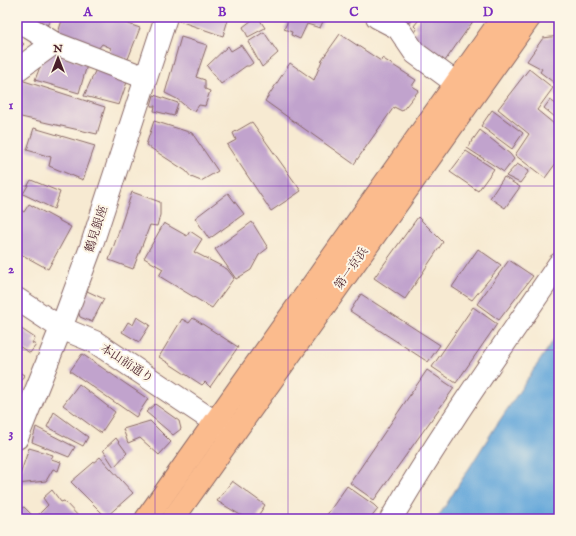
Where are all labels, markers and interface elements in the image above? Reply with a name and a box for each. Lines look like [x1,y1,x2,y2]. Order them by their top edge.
text: A [83,4,94,21]
text: B [218,4,227,21]
text: C [349,4,359,21]
text: D [483,4,494,21]
north arrow [38,38,78,78]
text: N [52,42,63,56]
text: 1 [9,97,14,114]
street label: 鶴見銀座 [82,204,111,254]
street label: 第一京浜 [331,244,371,292]
text: 2 [8,261,14,278]
street label: 本山前通り [97,341,156,386]
text: 3 [9,425,14,442]

